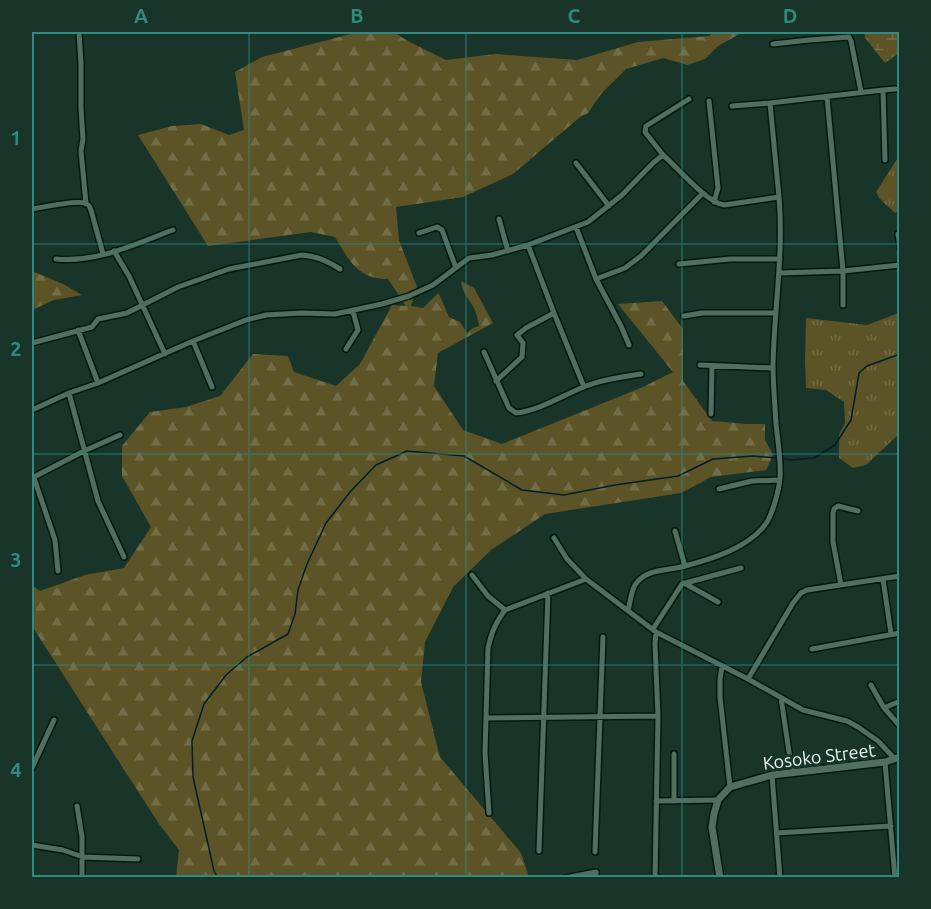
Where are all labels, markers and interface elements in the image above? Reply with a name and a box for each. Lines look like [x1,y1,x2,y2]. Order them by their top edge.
text: A [134,4,148,27]
text: B [350,4,364,27]
text: C [568,4,581,27]
text: D [783,4,797,27]
text: 1 [10,126,22,149]
text: 2 [10,337,22,360]
text: 3 [10,548,22,571]
street label: Kosoko Street [762,739,876,773]
text: 4 [10,758,22,781]

